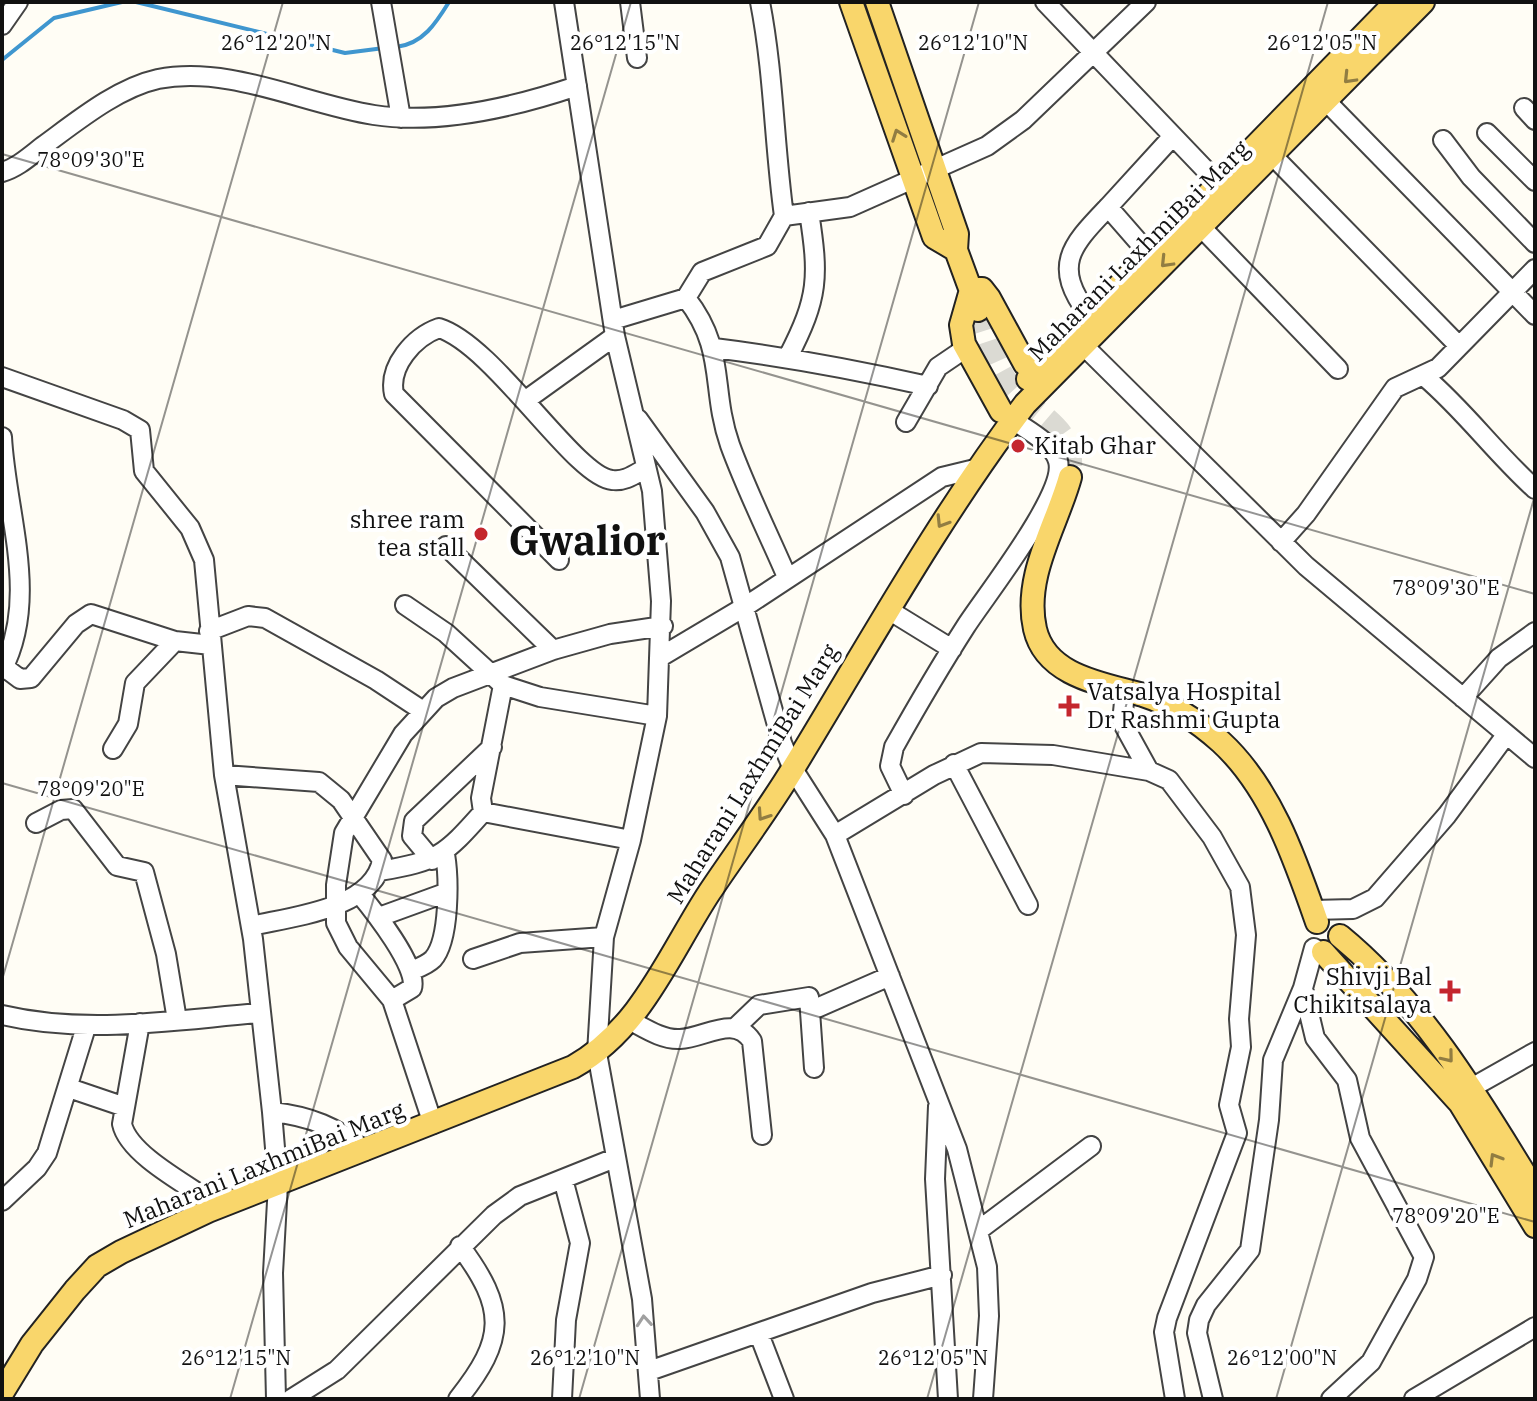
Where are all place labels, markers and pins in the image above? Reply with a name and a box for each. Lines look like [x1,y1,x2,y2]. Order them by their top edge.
place label: Kitab Ghar [1034,429,1156,461]
marker: Kitab Ghar [1009,437,1027,455]
place label: shree ram tea stall [350,503,465,563]
marker: shree ram tea stall [472,525,490,543]
place label: Vatsalya Hospital Dr Rashmi Gupta [1087,675,1281,735]
marker: Vatsalya Hospital Dr Rashmi Gupta [1058,695,1080,717]
place label: Shivji Bal Chikitsalaya [1293,960,1432,1020]
marker: Shivji Bal Chikitsalaya [1439,980,1461,1002]

